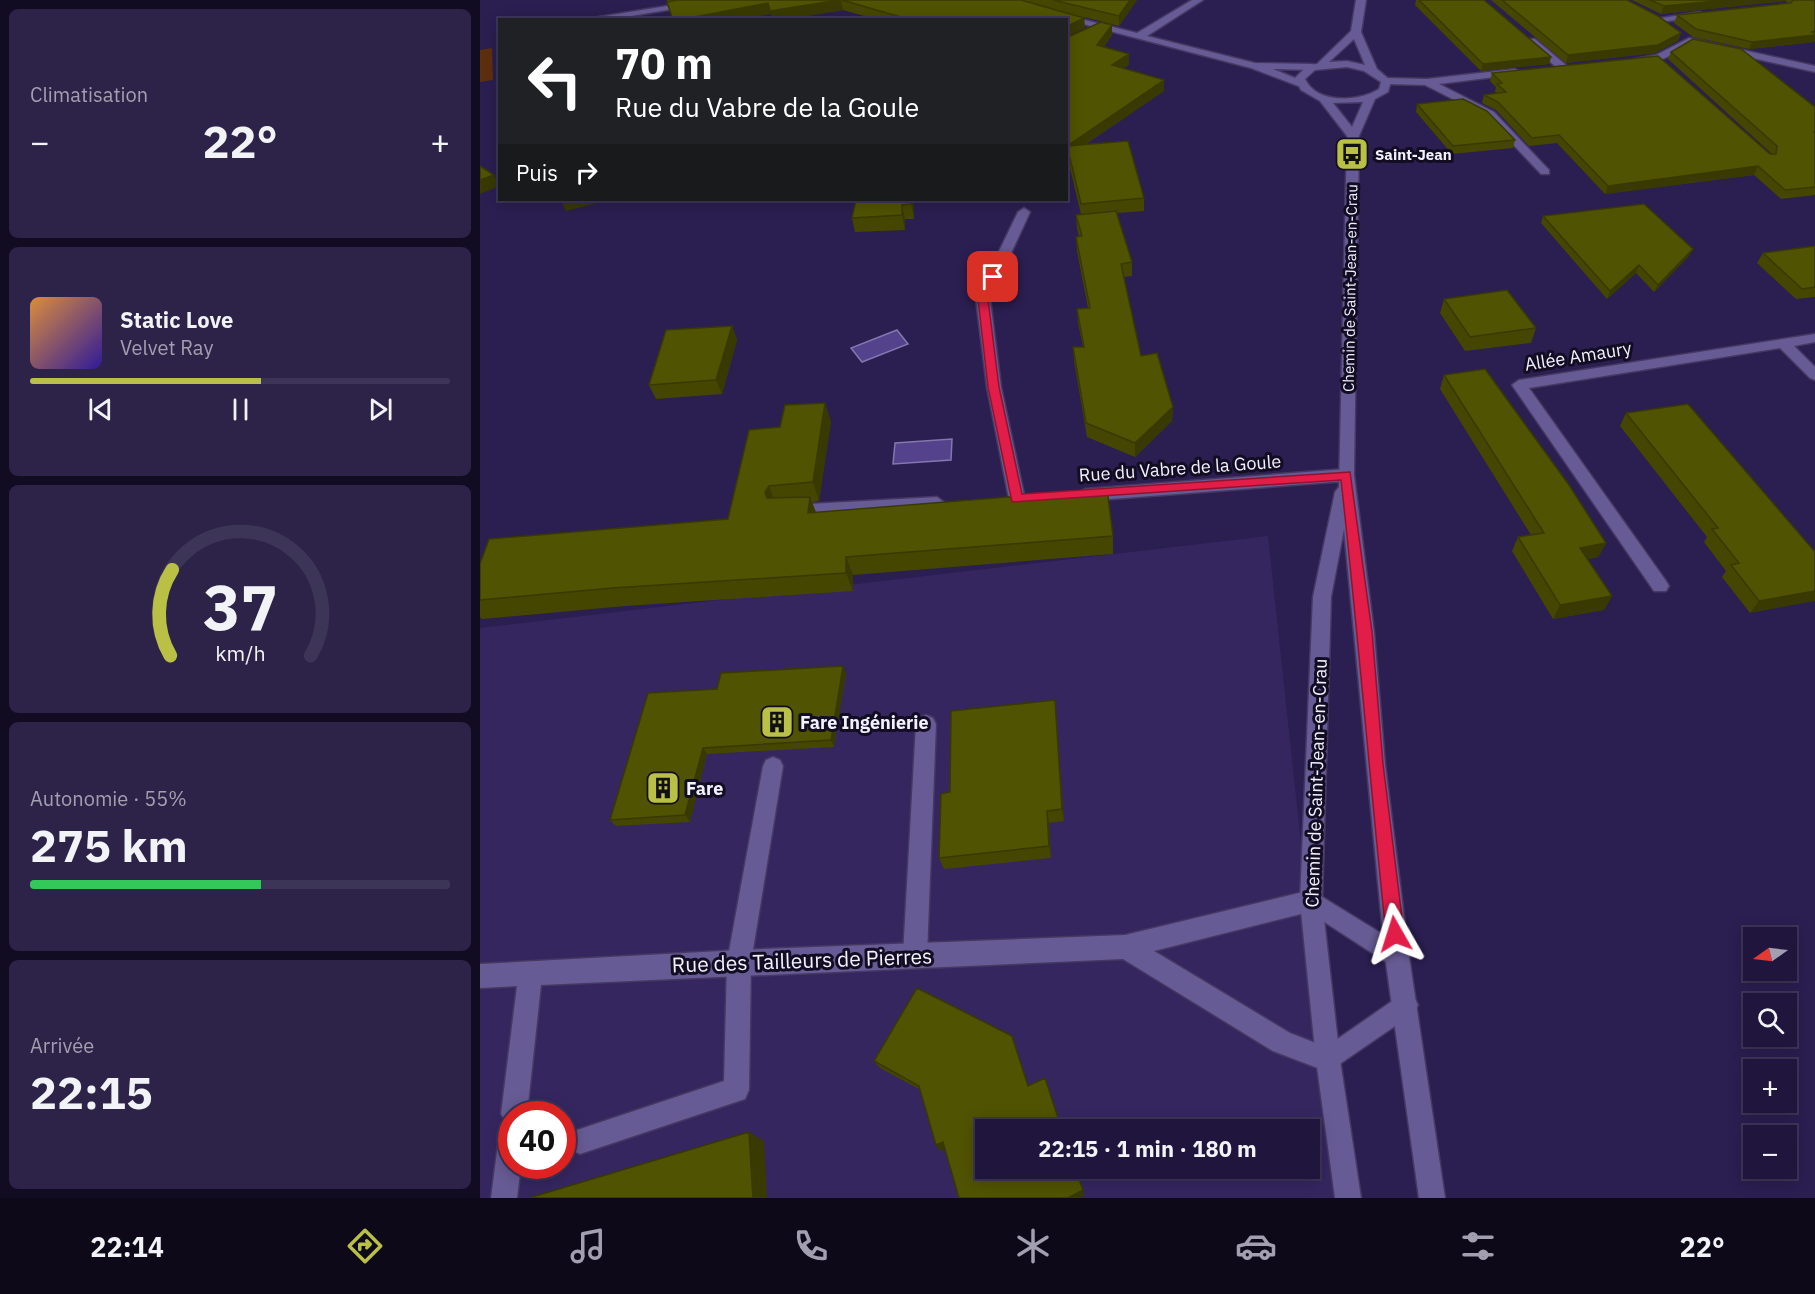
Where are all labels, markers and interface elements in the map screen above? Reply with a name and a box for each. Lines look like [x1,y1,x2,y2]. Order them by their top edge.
text: 70 m [615,36,713,91]
icon: left [516,42,594,120]
text: Climatisation [30,81,148,108]
text: Rue du Vabre de la Goule [615,89,919,124]
text: 22° [202,112,278,170]
text: − [30,120,50,163]
text: + [430,120,450,163]
bus stop icon: Saint-Jean [1334,136,1370,172]
place label: Saint-Jean [1375,145,1452,164]
icon: right [570,156,603,189]
text: Puis [516,158,558,187]
street label: Chemin de Saint-Jean-en-Crau [1339,184,1361,392]
pin [967,251,1018,302]
icon: arrive [976,260,1009,293]
text: Static Love [120,305,233,334]
text: Velvet Ray [120,334,213,361]
street label: Allée Amaury [1523,336,1633,376]
icon: previous [84,393,117,426]
icon: pause [224,393,257,426]
icon: next [364,393,397,426]
street label: Rue du Vabre de la Goule [1078,449,1282,487]
text: 37 [203,566,277,647]
text: km/h [215,639,265,667]
street label: Chemin de Saint-Jean-en-Crau [1300,658,1332,908]
building icon: Fare Ingénierie [759,704,795,740]
place label: Fare Ingénierie [800,711,929,734]
building icon: Fare [645,770,681,806]
place label: Fare [686,777,723,800]
text: Autonomie · 55% [30,785,187,812]
text: 275 km [30,816,188,874]
position arrow [1363,902,1427,966]
north arrow [1743,927,1797,981]
map controls [1743,927,1797,1179]
street label: Rue des Tailleurs de Pierres [671,941,933,979]
button: search [1743,993,1797,1047]
text: Arrivée [30,1032,94,1059]
button: + [1743,1059,1797,1113]
text: 22:15 [30,1063,153,1121]
speed limit sign: 40 [498,1101,576,1179]
button: − [1743,1125,1797,1179]
text: 22:15 · 1 min · 180 m [1038,1134,1257,1163]
icon: directions [344,1225,386,1267]
icon: music [567,1225,609,1267]
icon: phone [790,1225,832,1267]
icon: climate [1012,1225,1054,1267]
icon: car [1235,1225,1277,1267]
icon: filters [1457,1225,1499,1267]
text: 22:14 [90,1229,164,1264]
text: 22° [1680,1229,1725,1264]

